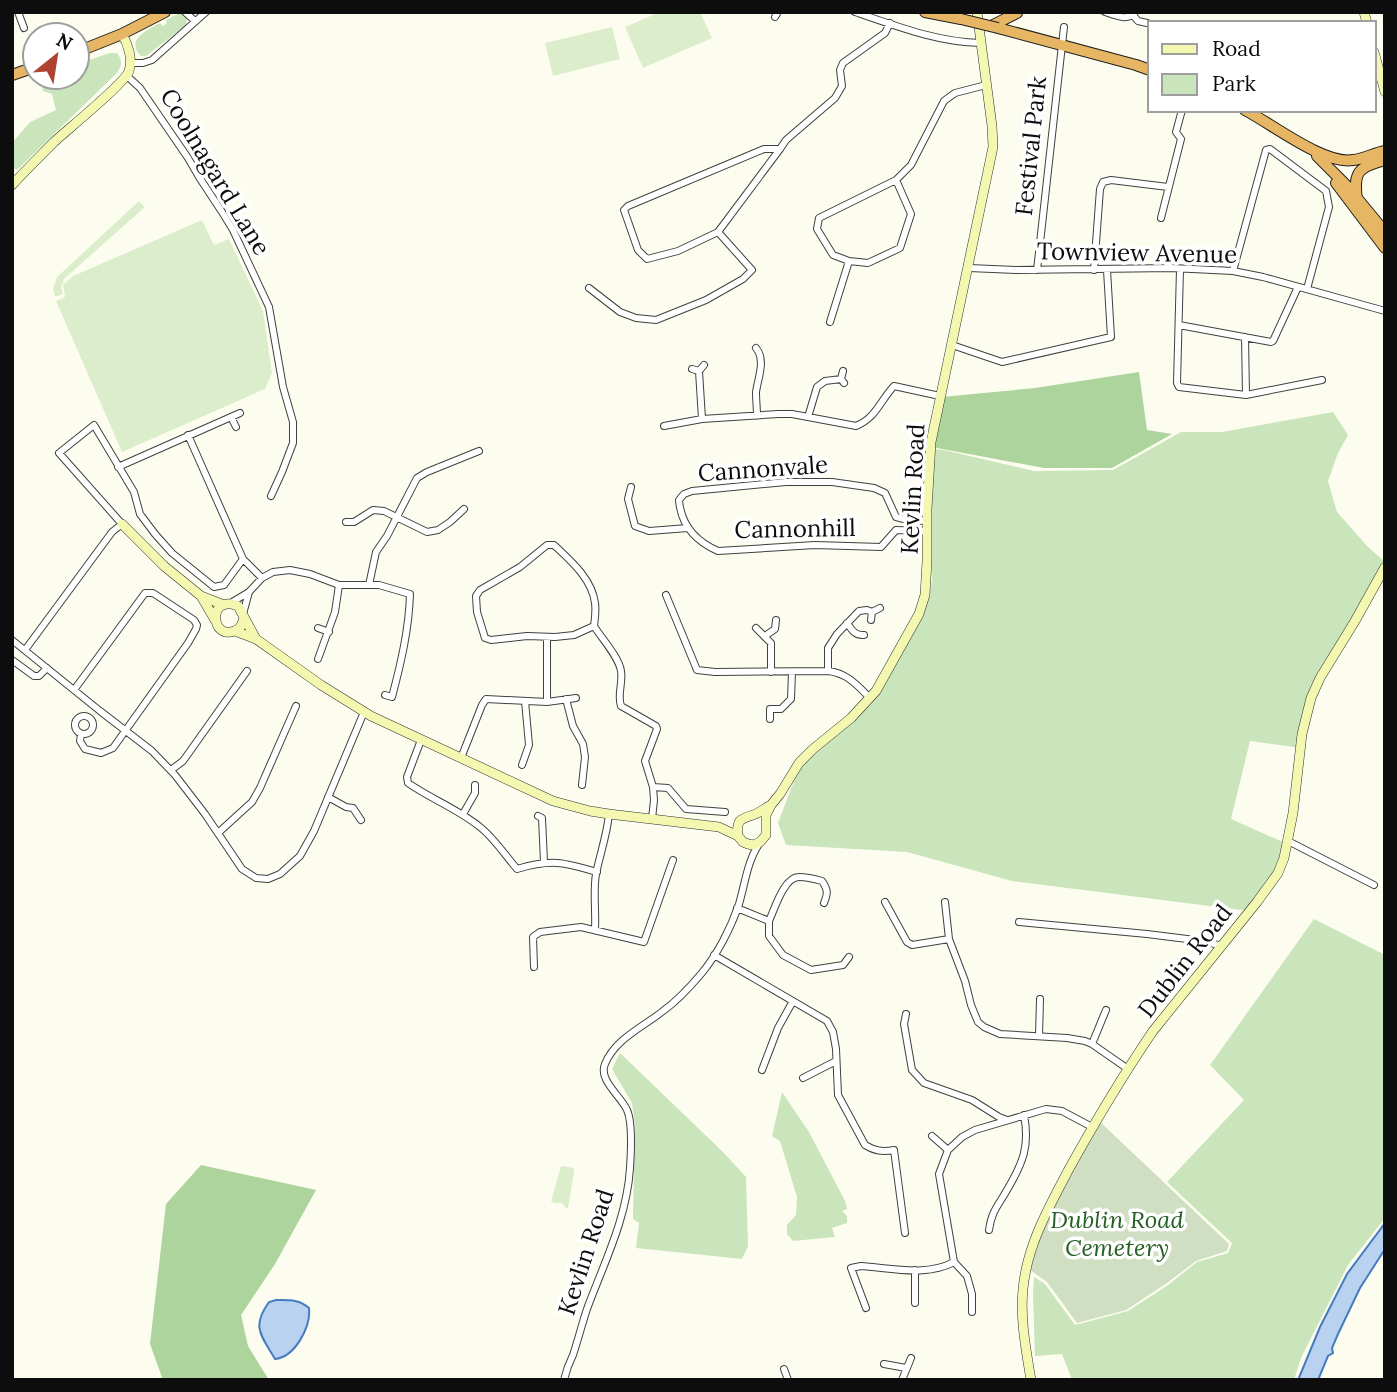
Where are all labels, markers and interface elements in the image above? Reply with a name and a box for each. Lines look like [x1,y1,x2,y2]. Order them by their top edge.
north arrow [21,21,91,91]
legend [1148,21,1376,112]
text: N [52,27,77,55]
text: Road [1212,35,1261,62]
text: Park [1212,70,1256,97]
street label: Festival Park [1008,75,1053,217]
street label: Coolnagard Lane [153,83,277,261]
street label: Townview Avenue [1037,235,1237,270]
street label: Kevlin Road [894,423,931,555]
street label: Cannonvale [697,448,829,489]
street label: Cannonhill [734,512,856,545]
street label: Dublin Road [1131,898,1239,1024]
street label: Kevlin Road [551,1185,620,1319]
park label: Dublin Road Cemetery [1050,1204,1185,1263]

